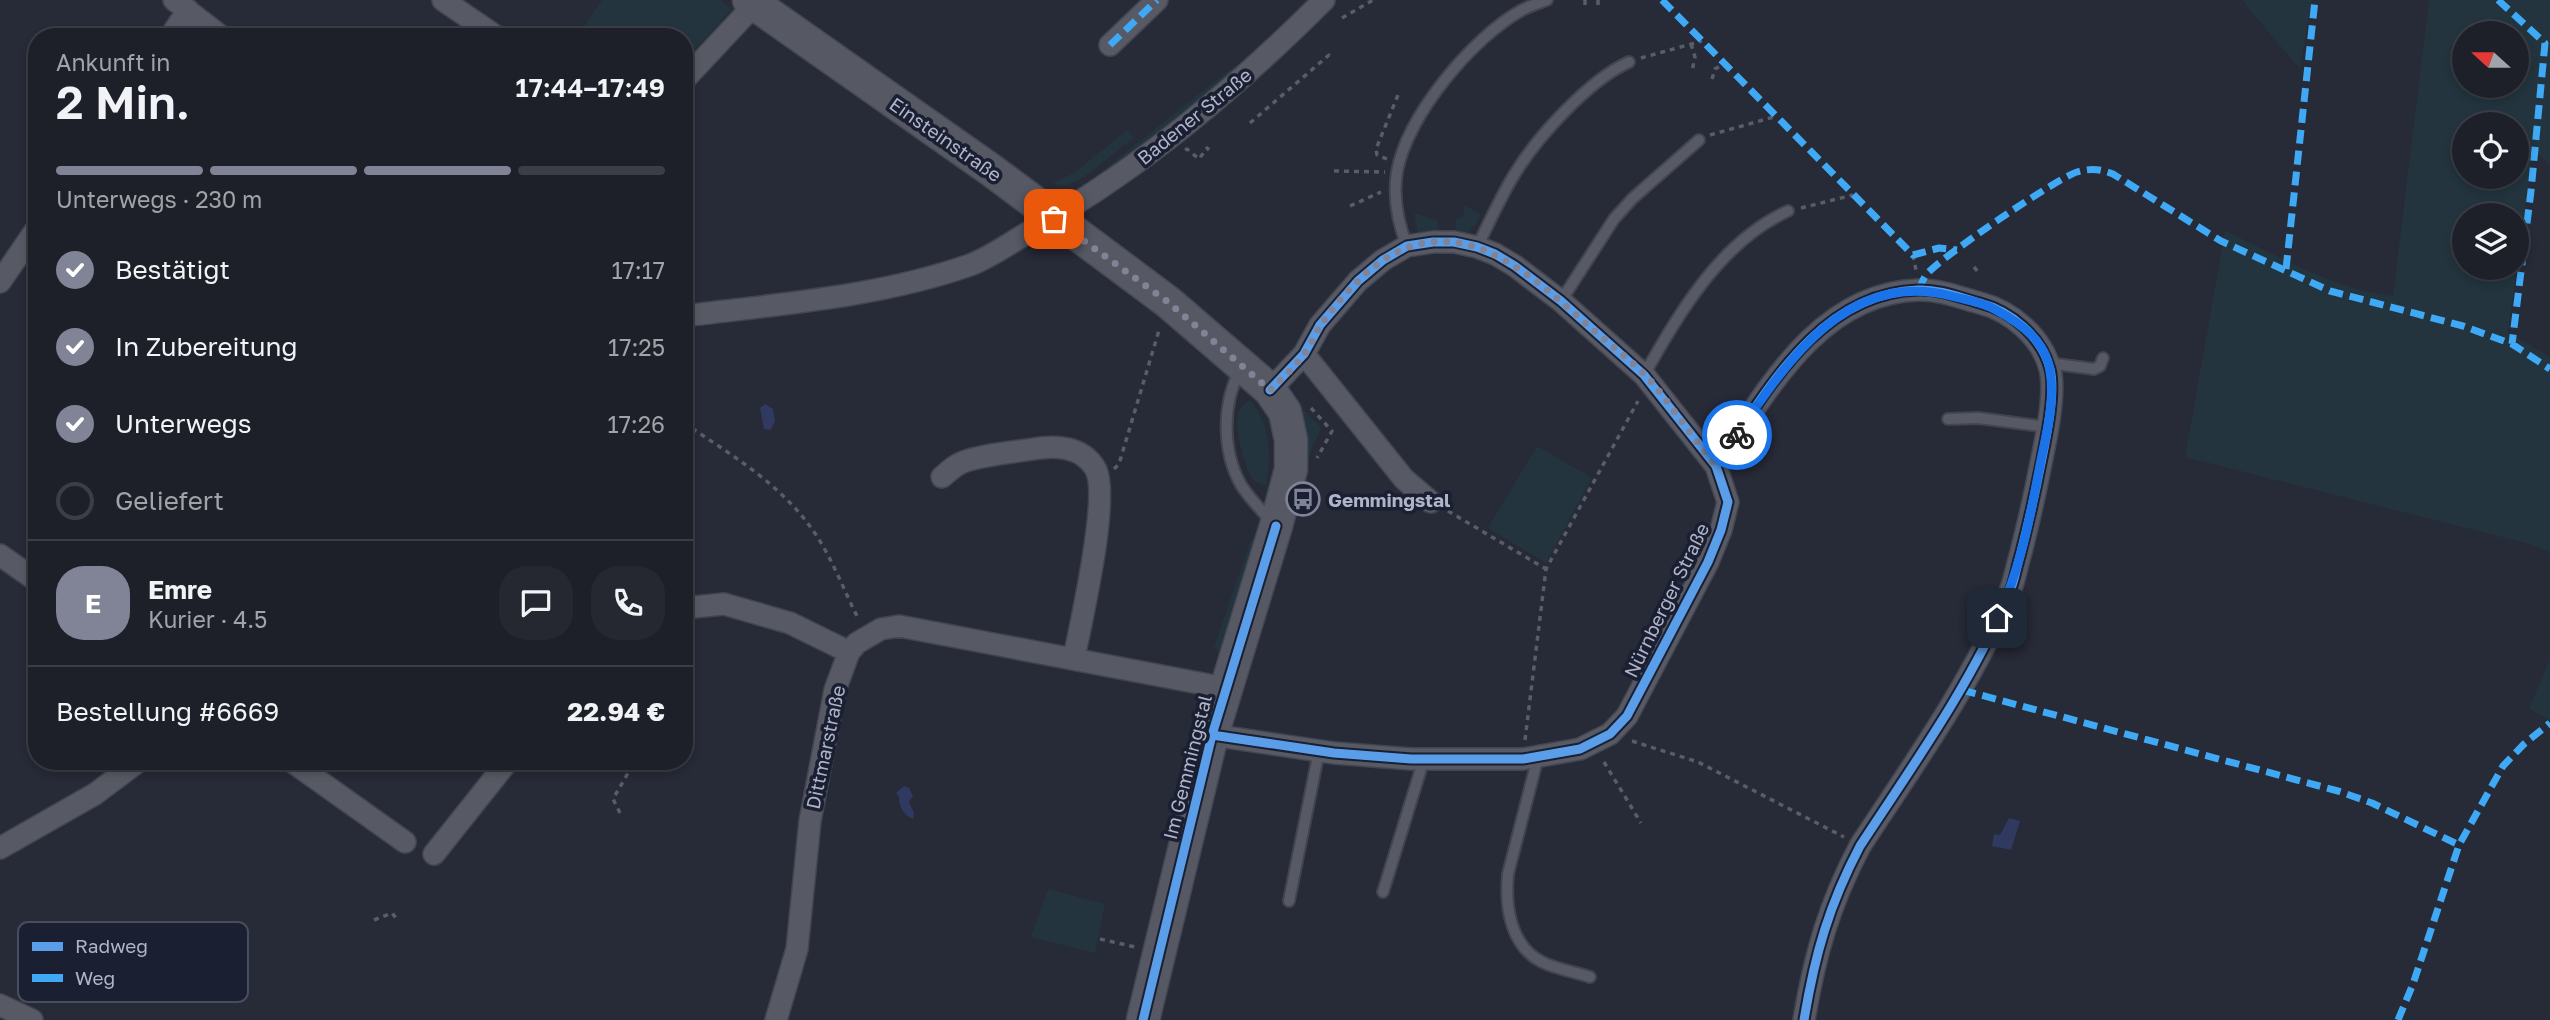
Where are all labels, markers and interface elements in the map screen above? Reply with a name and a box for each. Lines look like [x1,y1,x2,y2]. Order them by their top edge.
north arrow [2452,21,2529,98]
map controls [2452,21,2529,280]
text: Ankunft in [56,48,171,76]
street label: Badener Straße [1132,63,1256,169]
text: 17:44–17:49 [516,72,665,103]
text: 2 Min. [56,74,190,129]
street label: Einsteinstraße [886,92,1006,186]
button: locate [2452,112,2529,189]
text: Unterwegs · 230 m [56,185,262,213]
pin [1024,189,1084,249]
icon: bag [1035,200,1073,238]
button: layers [2452,203,2529,280]
icon: check [56,251,94,289]
text: Bestätigt [115,254,230,285]
text: 17:17 [611,256,665,284]
icon: check [56,328,94,366]
text: In Zubereitung [115,331,298,362]
text: 17:25 [608,333,665,361]
courier [1702,400,1772,470]
icon: check [56,405,94,443]
text: Unterwegs [115,408,252,439]
text: 17:26 [608,410,665,438]
icon: bike [1718,416,1756,454]
bus stop icon: Gemmingstal [1284,480,1322,518]
text: Geliefert [115,485,224,516]
place label: Gemmingstal [1328,488,1450,511]
street label: Nürnberger Straße [1619,519,1713,681]
button: chat [499,566,573,640]
button: phone [591,566,665,640]
text: Emre [148,574,212,605]
text: E [85,588,101,619]
pin [1967,588,2027,648]
icon: home [1978,599,2016,637]
text: Kurier · 4.5 [148,605,267,633]
street label: Dittmarstraße [801,683,849,811]
street label: Im Gemmingstal [1158,692,1216,842]
text: Bestellung #6669 [56,696,279,727]
text: 22.94 € [567,696,665,727]
legend [18,922,248,1002]
text: Radweg [75,934,148,957]
text: Weg [75,966,115,989]

